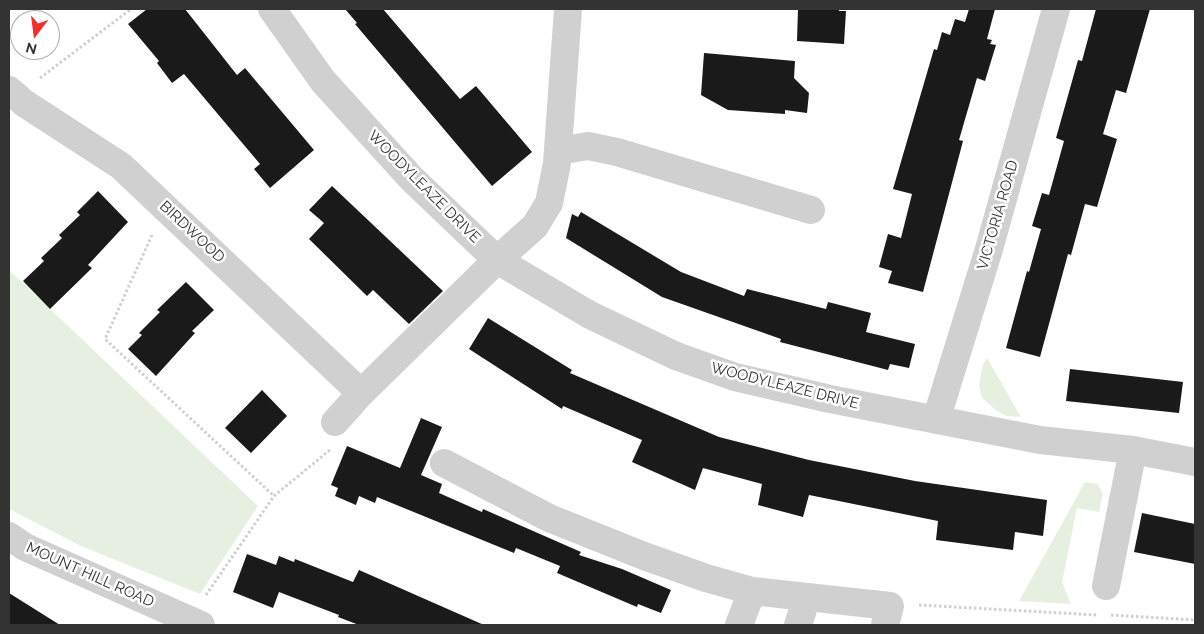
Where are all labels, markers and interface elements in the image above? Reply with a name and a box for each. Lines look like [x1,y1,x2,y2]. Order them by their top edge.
north arrow [10,10,60,60]
text: N [24,39,39,58]
street label: WOODYLEAZE DRIVE [364,127,484,247]
street label: VICTORIA ROAD [974,158,1022,272]
street label: BIRDWOOD [156,197,228,267]
street label: WOODYLEAZE DRIVE [709,359,861,413]
street label: MOUNT HILL ROAD [23,539,157,611]

